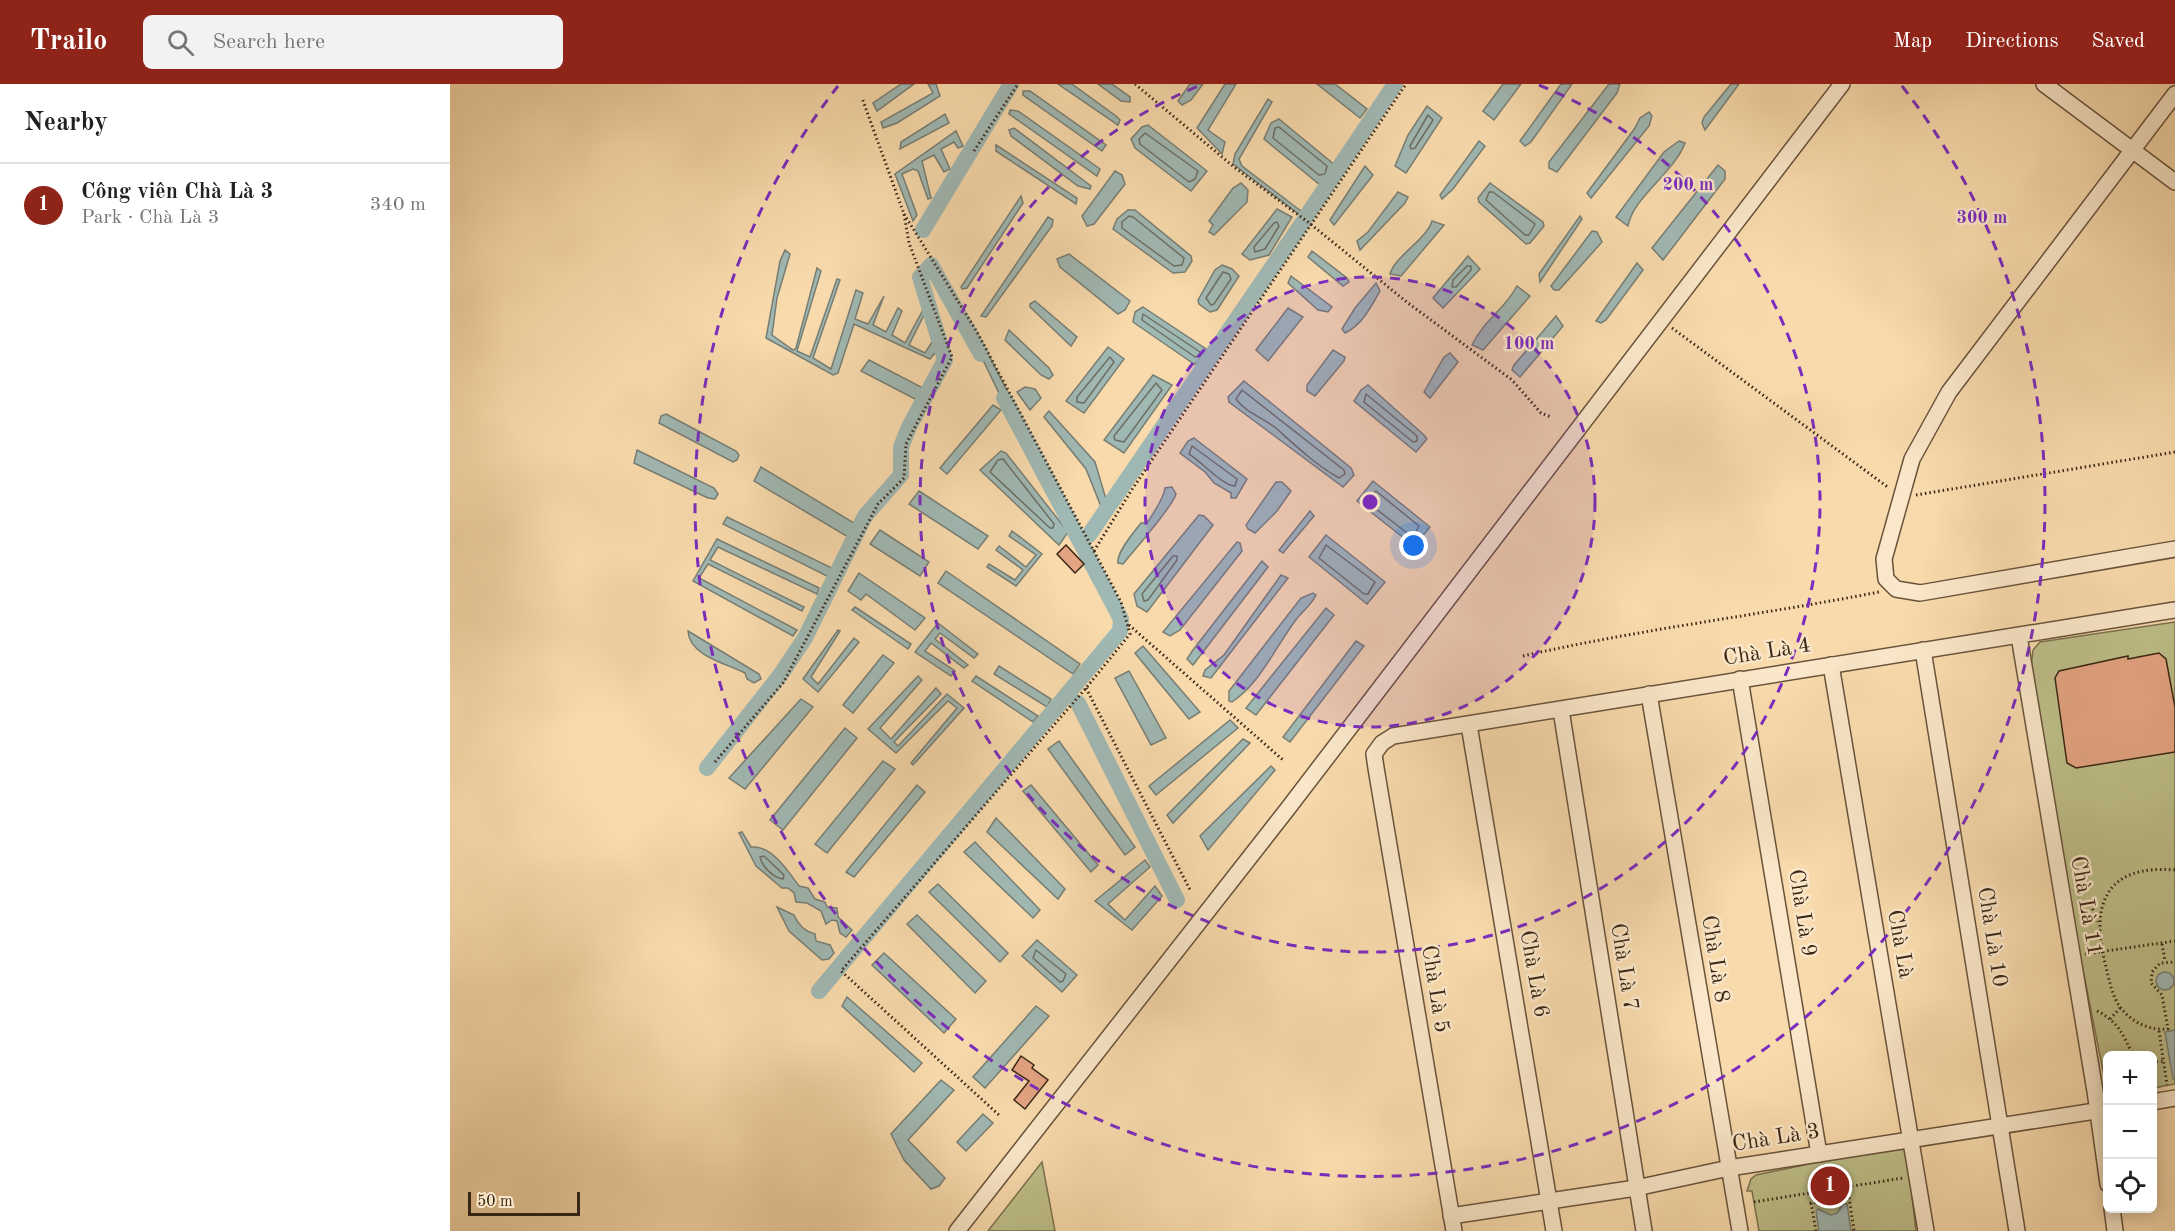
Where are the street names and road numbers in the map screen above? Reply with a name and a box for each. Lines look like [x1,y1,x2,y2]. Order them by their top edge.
street label: Chà Là 4 [1722,634,1812,670]
street label: Chà Là 11 [2066,854,2106,958]
street label: Chà Là 9 [1784,868,1820,958]
street label: Chà Là 10 [1973,885,2011,989]
street label: Chà Là [1883,908,1917,980]
street label: Chà Là 8 [1697,914,1733,1004]
street label: Chà Là 7 [1606,922,1642,1012]
street label: Chà Là 6 [1516,929,1552,1019]
street label: Chà Là 5 [1417,944,1453,1034]
street label: Chà Là 3 [1731,1120,1821,1156]

